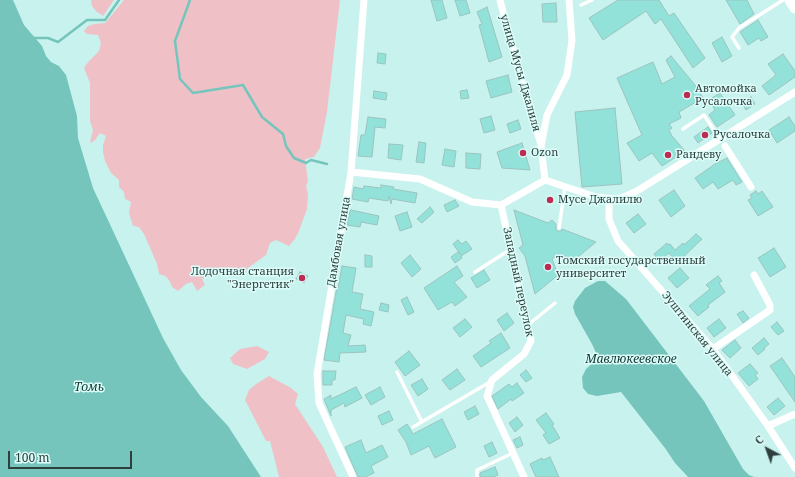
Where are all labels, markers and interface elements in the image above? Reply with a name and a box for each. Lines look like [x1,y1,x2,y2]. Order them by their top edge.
street label: улица Мусы Джалиля [497,13,543,133]
place label: Автомойка Русалочка [695,82,757,108]
marker: Автомойка Русалочка [682,90,692,100]
place label: Русалочка [713,128,770,142]
marker: Русалочка [700,130,710,140]
place label: Ozon [531,146,558,160]
marker: Ozon [518,148,528,158]
place label: Рандеву [676,148,721,162]
marker: Рандеву [663,150,673,160]
place label: Мусе Джалилю [558,193,642,207]
marker: Мусе Джалилю [545,195,555,205]
street label: Дамбовая улица [325,196,353,288]
street label: Западный переулок [500,226,536,338]
place label: Томский государственный университет [556,254,706,280]
marker: Томский государственный университет [543,262,553,272]
place label: Лодочная станция "Энергетик" [191,265,294,291]
marker: Лодочная станция "Энергетик" [297,273,307,283]
street label: Эуштинская улица [659,289,735,379]
water label: Мавлюкеевское [585,353,677,367]
water label: Томь [74,381,104,395]
north arrow [747,429,787,469]
text: С [751,432,766,448]
scale bar [10,443,134,469]
text: 100 m [15,449,50,466]

